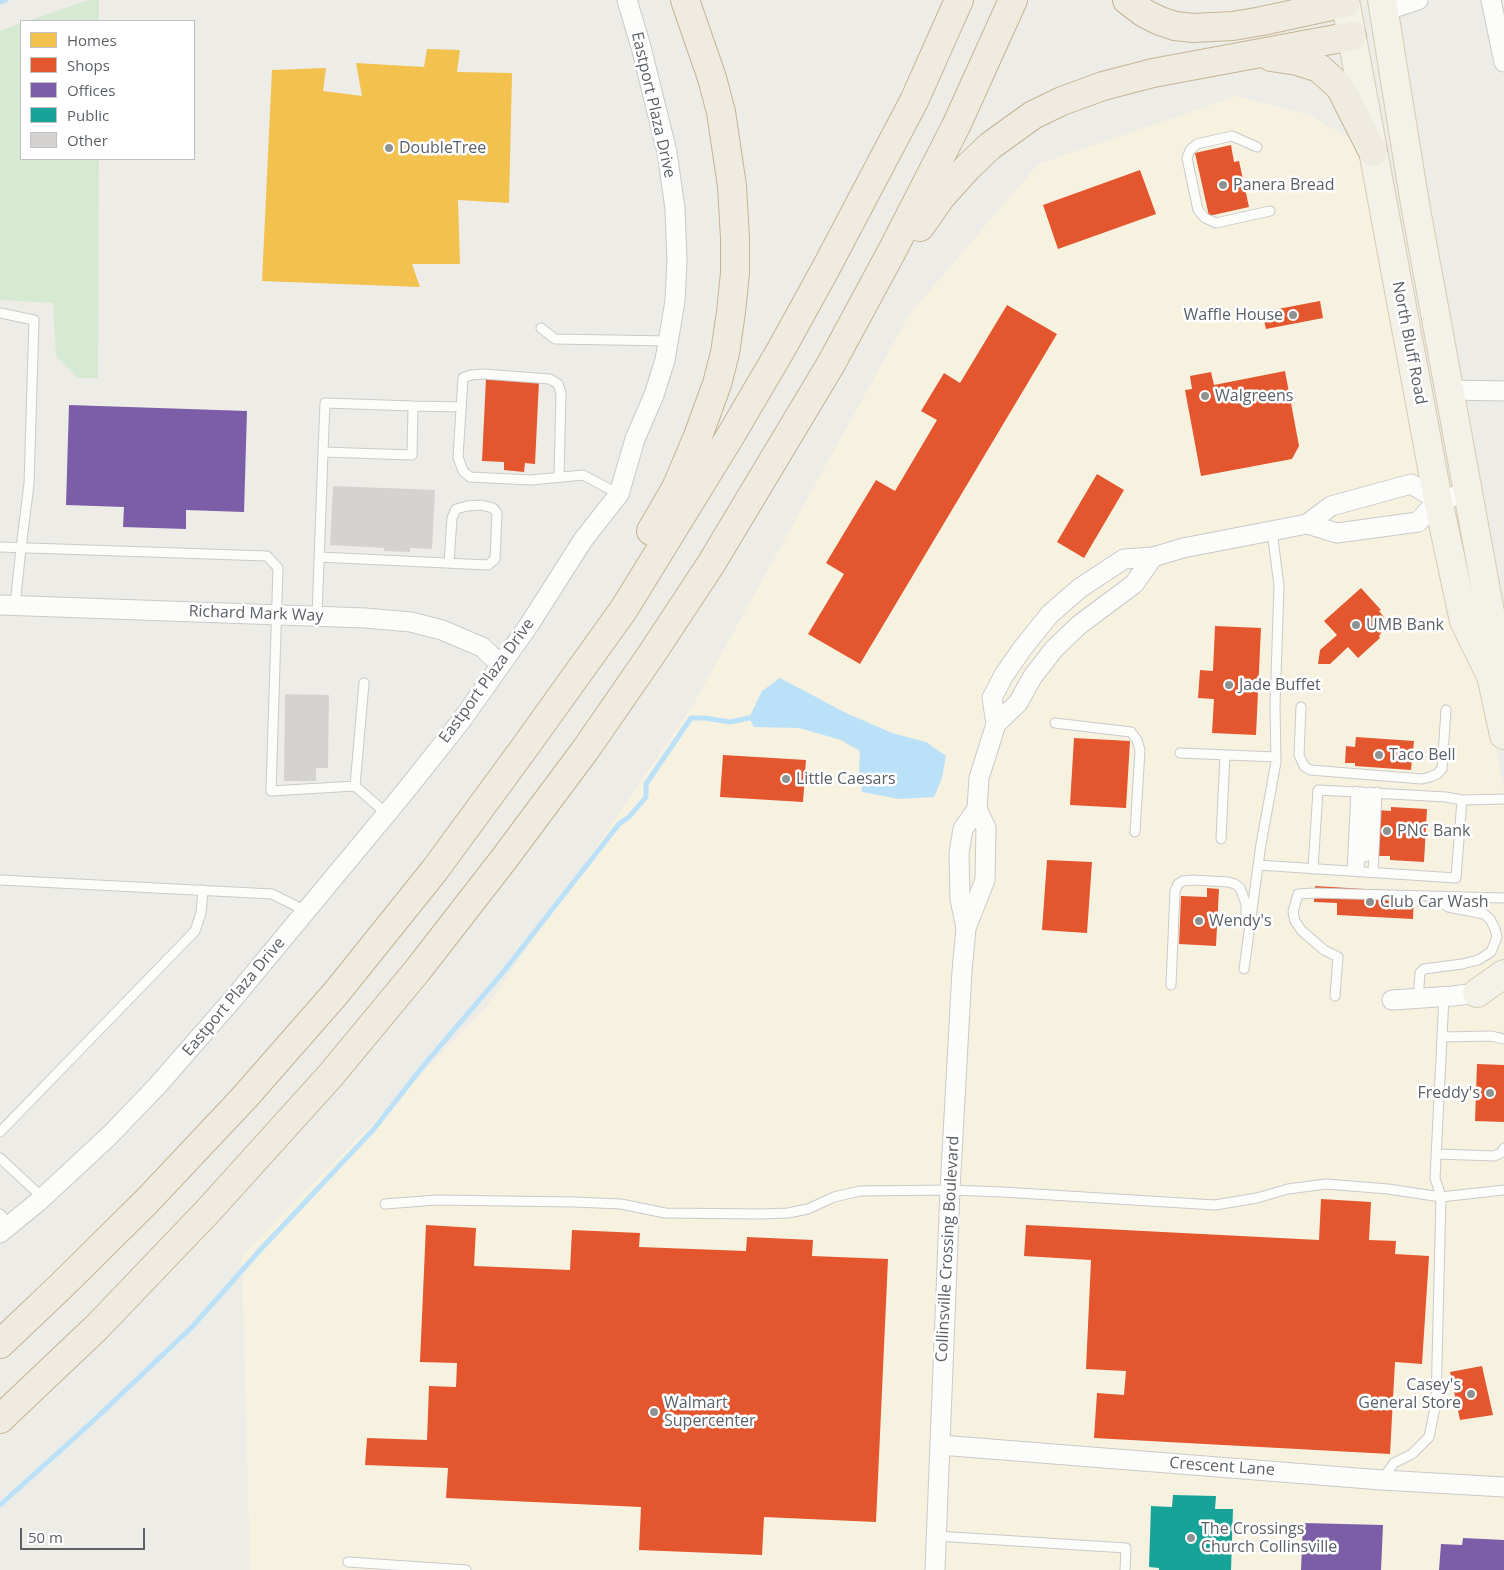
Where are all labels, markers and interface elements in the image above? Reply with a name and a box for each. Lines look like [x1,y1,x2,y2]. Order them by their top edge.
legend [20,20,195,160]
text: Homes [67,30,117,50]
street label: Eastport Plaza Drive [627,30,679,180]
text: Shops [67,55,110,75]
text: Offices [67,80,115,100]
text: Public [67,105,109,125]
text: Other [67,130,108,150]
place label: DoubleTree [399,138,486,158]
marker: DoubleTree [383,142,395,154]
place label: Panera Bread [1233,175,1334,195]
marker: Panera Bread [1217,179,1229,191]
street label: North Bluff Road [1388,280,1430,406]
place label: Waffle House [1184,305,1283,325]
marker: Waffle House [1287,309,1299,321]
place label: Walgreens [1215,386,1293,406]
marker: Walgreens [1199,390,1211,402]
street label: Richard Mark Way [188,602,324,626]
street label: Eastport Plaza Drive [435,615,539,747]
place label: UMB Bank [1366,615,1444,635]
marker: UMB Bank [1350,619,1362,631]
place label: Jade Buffet [1239,675,1321,695]
marker: Jade Buffet [1223,679,1235,691]
place label: Taco Bell [1389,745,1456,765]
marker: Taco Bell [1373,749,1385,761]
place label: Little Caesars [796,769,896,789]
marker: Little Caesars [780,773,792,785]
place label: PNC Bank [1397,821,1470,841]
marker: PNC Bank [1381,825,1393,837]
place label: Club Car Wash [1380,892,1489,912]
marker: Club Car Wash [1364,896,1376,908]
place label: Wendy's [1209,911,1272,931]
marker: Wendy's [1193,915,1205,927]
street label: Eastport Plaza Drive [179,934,289,1060]
place label: Freddy's [1417,1083,1480,1103]
marker: Freddy's [1484,1087,1496,1099]
street label: Collinsville Crossing Boulevard [932,1135,964,1363]
place label: Casey's General Store [1358,1375,1461,1413]
marker: Casey's General Store [1465,1388,1477,1400]
place label: Walmart Supercenter [664,1393,756,1431]
marker: Walmart Supercenter [648,1406,660,1418]
street label: Crescent Lane [1169,1454,1275,1480]
scale bar [22,1518,148,1550]
place label: The Crossings Church Collinsville [1201,1519,1337,1557]
text: 50 m [28,1527,63,1547]
marker: The Crossings Church Collinsville [1185,1532,1197,1544]

